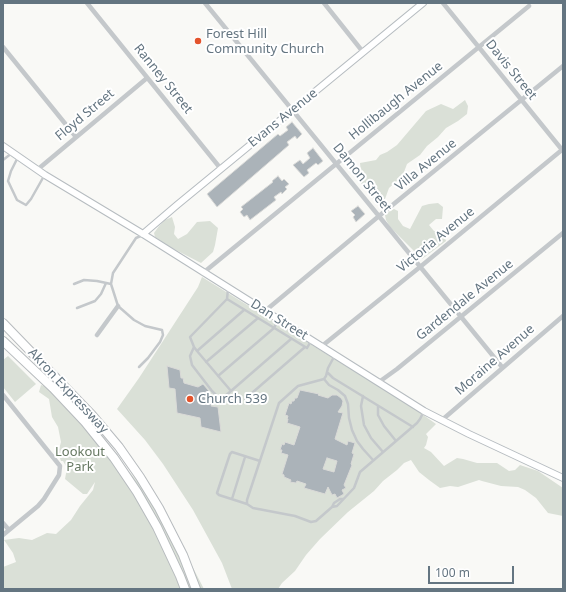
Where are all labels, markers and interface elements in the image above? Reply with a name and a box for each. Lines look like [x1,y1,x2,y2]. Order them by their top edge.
place label: Forest Hill Community Church [206,26,324,57]
marker: Forest Hill Community Church [193,36,203,46]
street label: Davis Street [482,37,540,103]
street label: Ranney Street [130,41,196,117]
street label: Hollibaugh Avenue [346,58,446,144]
street label: Evans Avenue [245,85,321,151]
street label: Floyd Street [52,86,118,144]
street label: Villa Avenue [392,136,460,194]
street label: Damon Street [329,140,395,216]
street label: Victoria Avenue [394,204,478,276]
street label: Gardendale Avenue [413,256,517,344]
street label: Dan Street [248,296,310,344]
street label: Moraine Avenue [452,321,538,399]
street label: Akron Expressway [25,345,111,437]
place label: Church 539 [198,391,267,407]
marker: Church 539 [185,394,195,404]
park label: Lookout Park [55,444,105,475]
scale bar [430,558,516,584]
text: 100 m [435,564,470,581]

